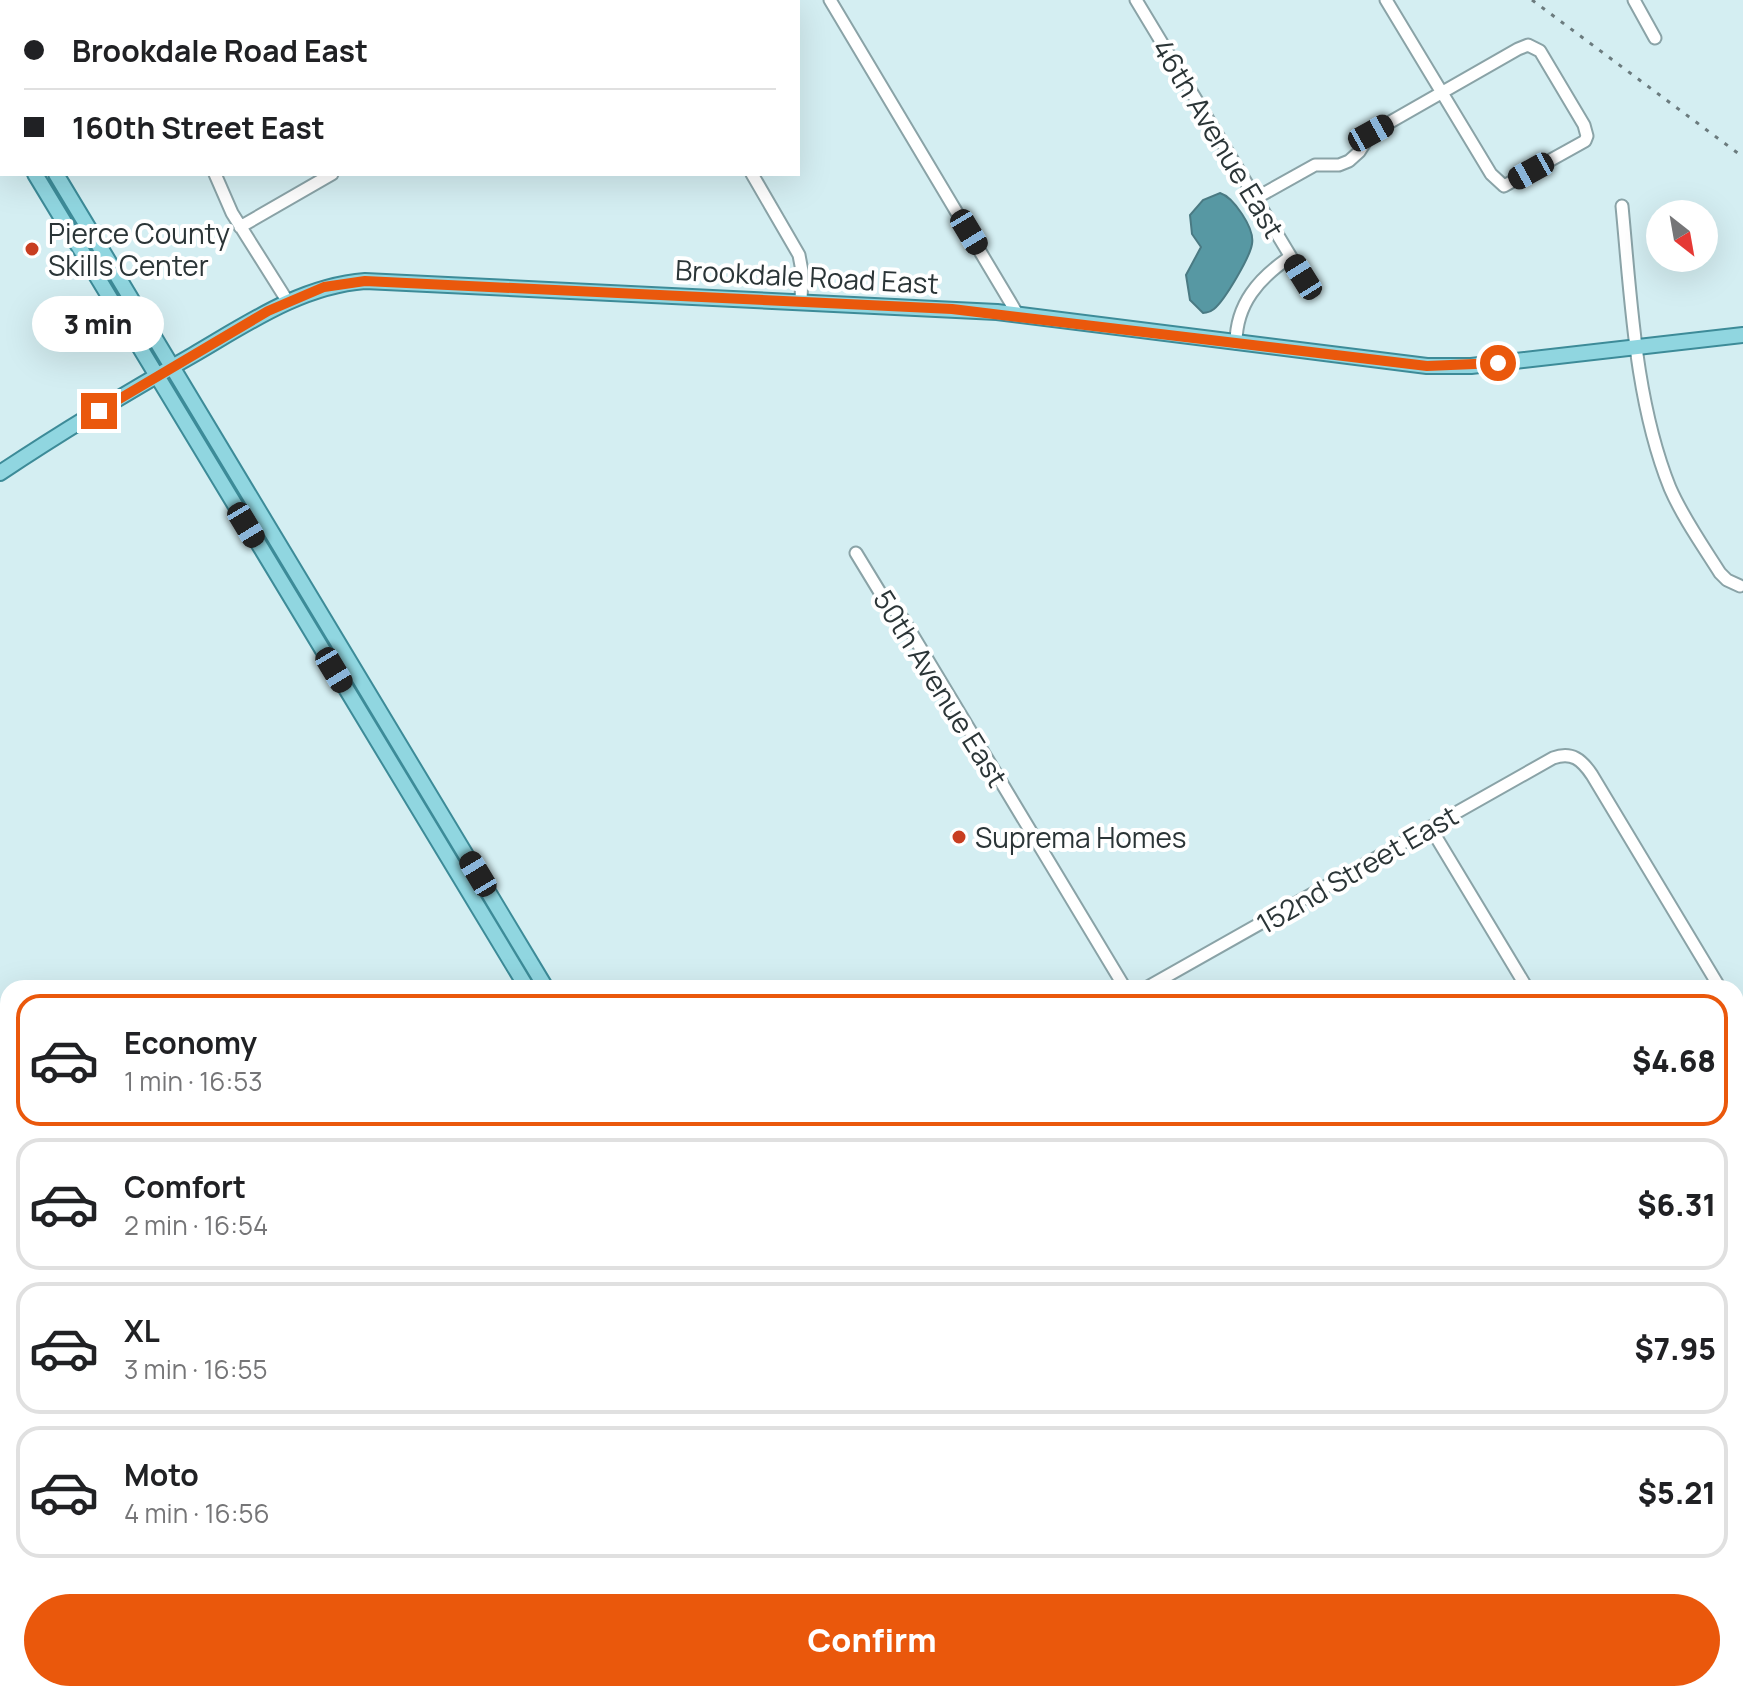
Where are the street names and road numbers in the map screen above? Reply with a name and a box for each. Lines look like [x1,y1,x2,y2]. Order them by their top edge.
street label: 46th Avenue East [1144,31,1294,245]
street label: Brookdale Road East [674,250,940,302]
street label: 50th Avenue East [865,582,1017,794]
street label: 152nd Street East [1250,796,1464,942]

